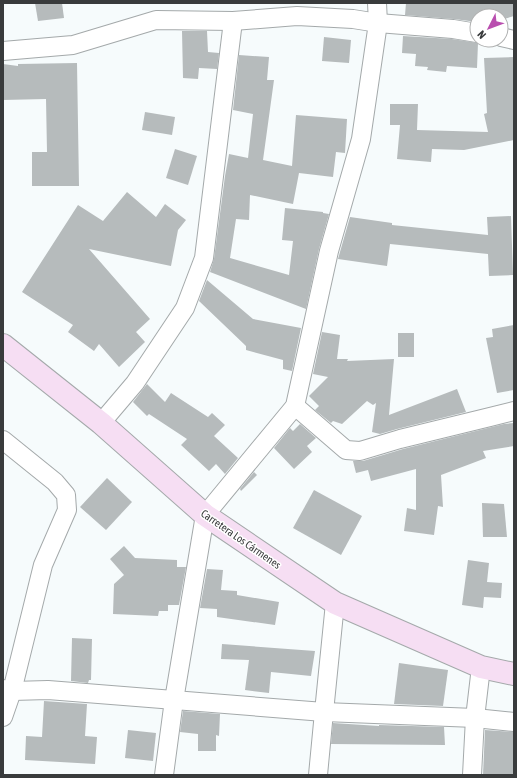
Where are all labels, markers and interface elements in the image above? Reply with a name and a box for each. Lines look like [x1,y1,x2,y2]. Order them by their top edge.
north arrow [469,8,509,48]
text: N [475,28,488,41]
street label: Carretera Los Cármenes [199,507,283,571]

